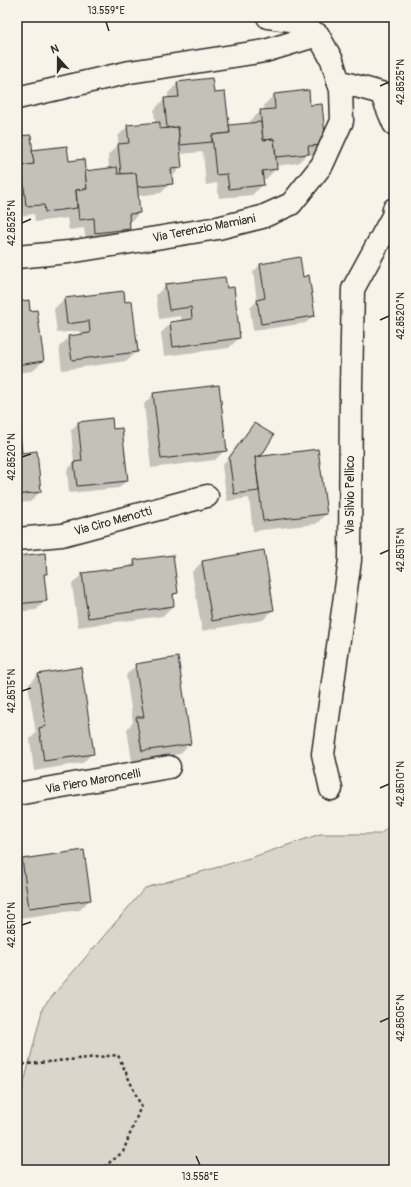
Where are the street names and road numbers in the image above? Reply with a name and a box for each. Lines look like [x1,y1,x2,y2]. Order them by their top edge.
street label: Via Terenzio Mamiani [151,211,257,246]
street label: Via Silvio Pellico [343,455,358,535]
street label: Via Ciro Menotti [73,504,154,539]
street label: Via Piero Maroncelli [44,766,142,797]

